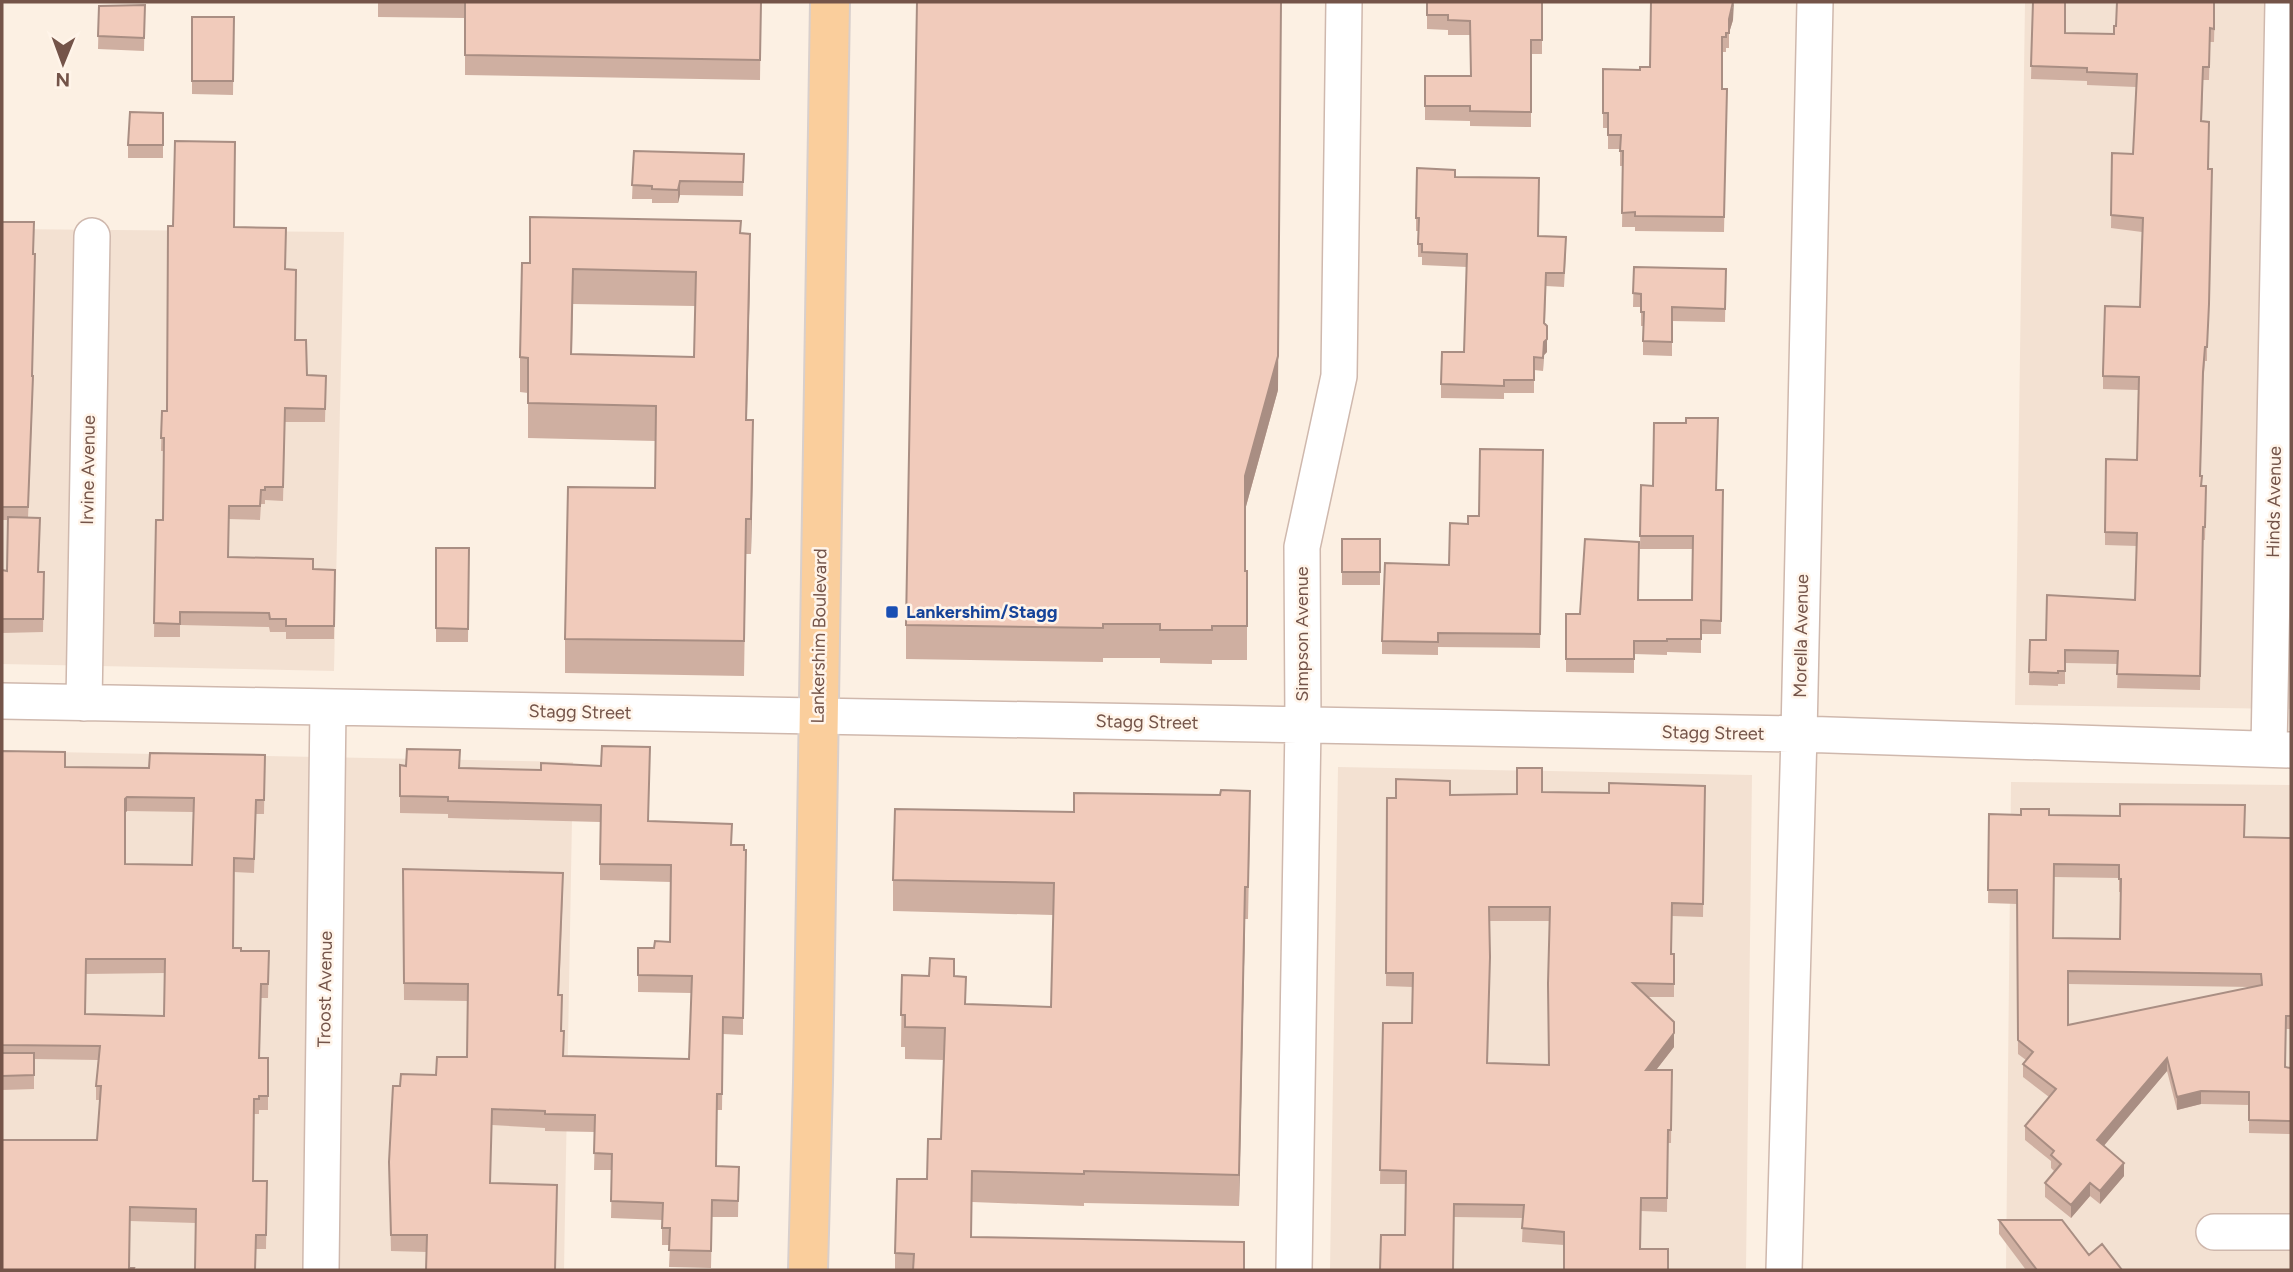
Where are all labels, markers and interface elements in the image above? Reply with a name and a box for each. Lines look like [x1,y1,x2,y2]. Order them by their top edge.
north arrow [28,28,98,98]
text: N [55,68,70,91]
street label: Irvine Avenue [76,415,100,525]
street label: Hinds Avenue [2262,446,2286,558]
street label: Lankershim Boulevard [806,548,832,724]
street label: Simpson Avenue [1291,566,1313,702]
street label: Morella Avenue [1789,574,1813,698]
place label: Lankershim/Stagg [906,601,1058,623]
marker: Lankershim/Stagg [884,604,900,620]
street label: Stagg Street [528,700,632,724]
street label: Stagg Street [1095,710,1199,734]
street label: Stagg Street [1661,721,1765,745]
street label: Troost Avenue [313,930,337,1047]

